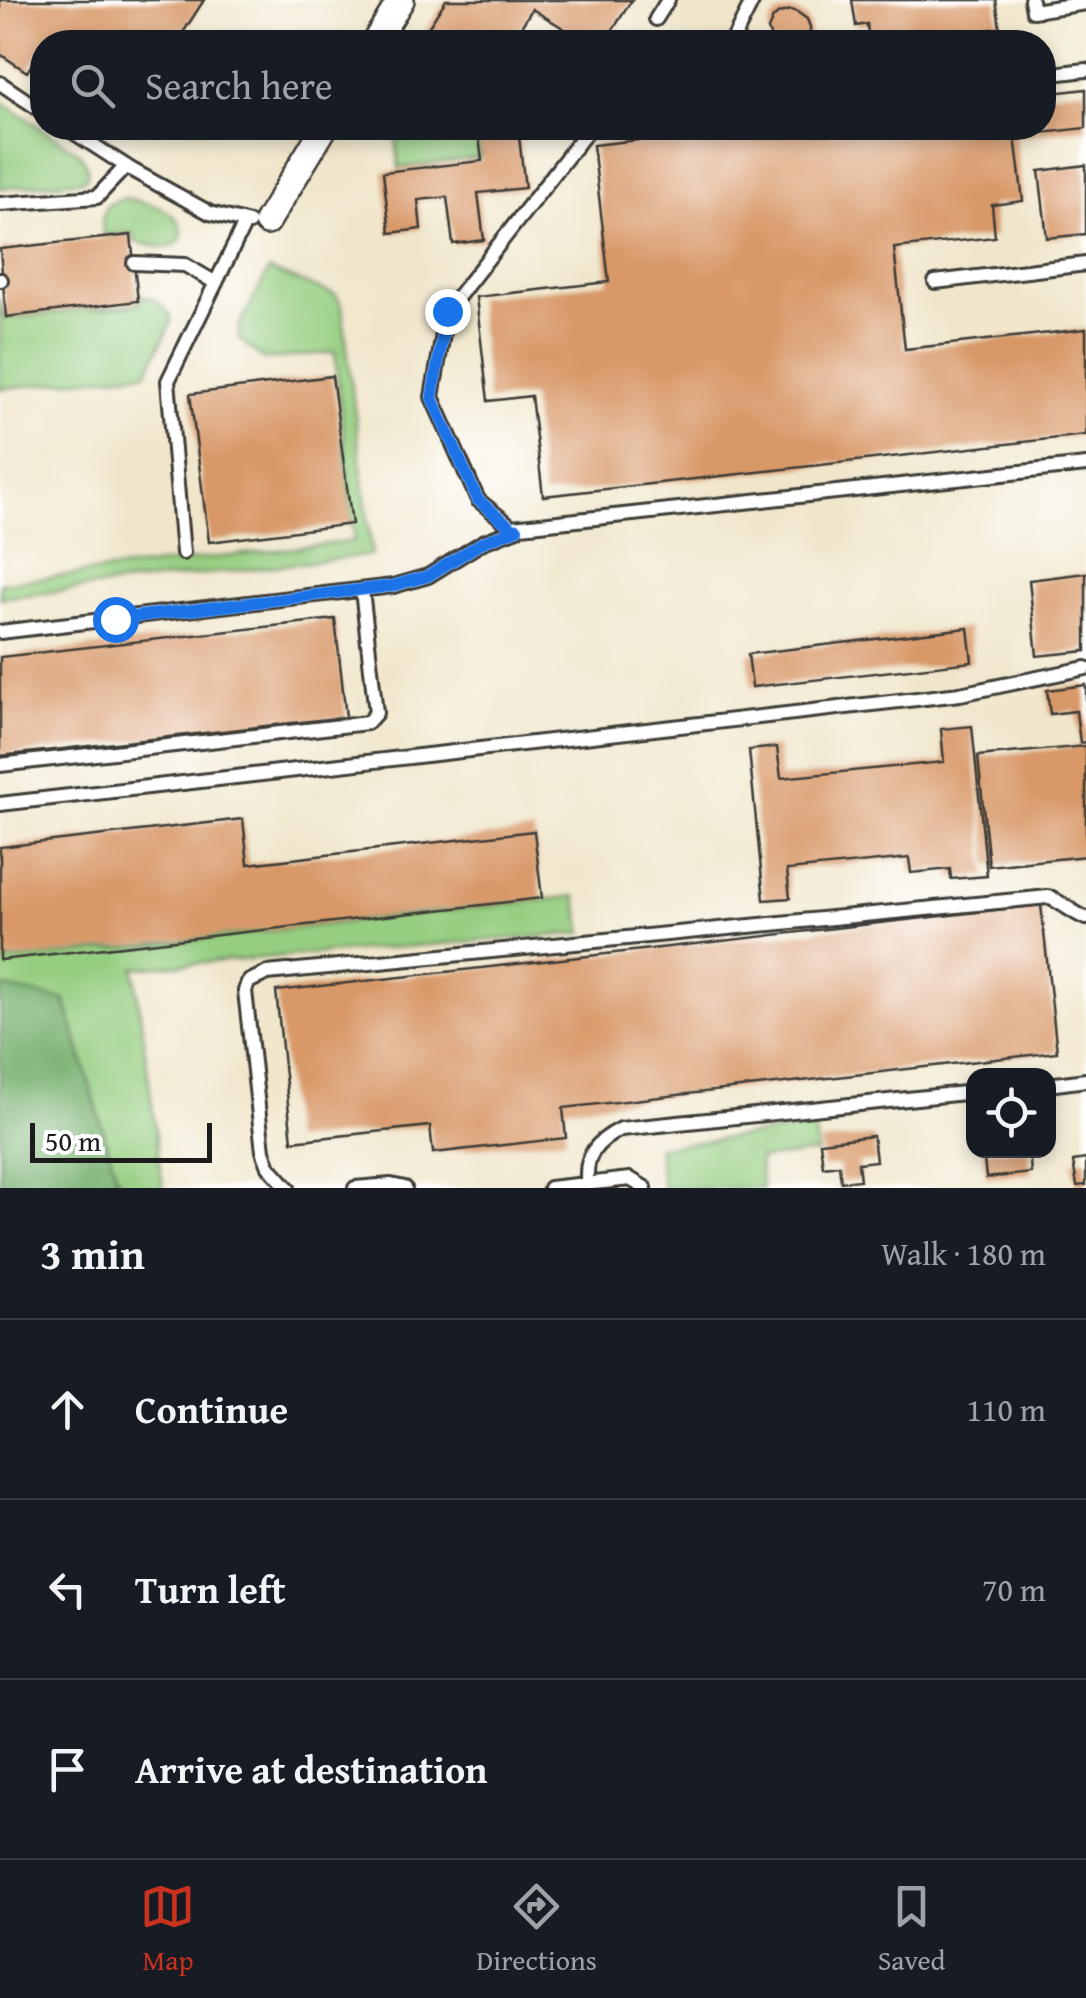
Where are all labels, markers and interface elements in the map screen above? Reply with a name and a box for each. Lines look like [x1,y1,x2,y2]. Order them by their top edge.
search box [30,30,1056,140]
text: Search here [145,57,333,113]
icon: search [65,58,120,113]
route end [425,289,471,335]
route start [93,597,139,643]
map controls [966,1068,1056,1158]
button: locate [966,1068,1056,1158]
scale bar [30,1118,212,1162]
text: 50 m [45,1120,101,1161]
text: 3 min [40,1223,145,1284]
text: Walk · 180 m [881,1230,1046,1277]
text: Continue [135,1381,288,1437]
icon: ahead [40,1382,95,1437]
text: 110 m [967,1386,1046,1433]
text: Turn left [135,1561,286,1617]
icon: left [40,1562,95,1617]
text: 70 m [982,1566,1046,1613]
text: Arrive at destination [135,1741,488,1797]
icon: arrive [40,1742,95,1797]
tab: Map [140,1879,195,1980]
tab: Directions [476,1879,597,1980]
tab: Saved [878,1879,946,1980]

